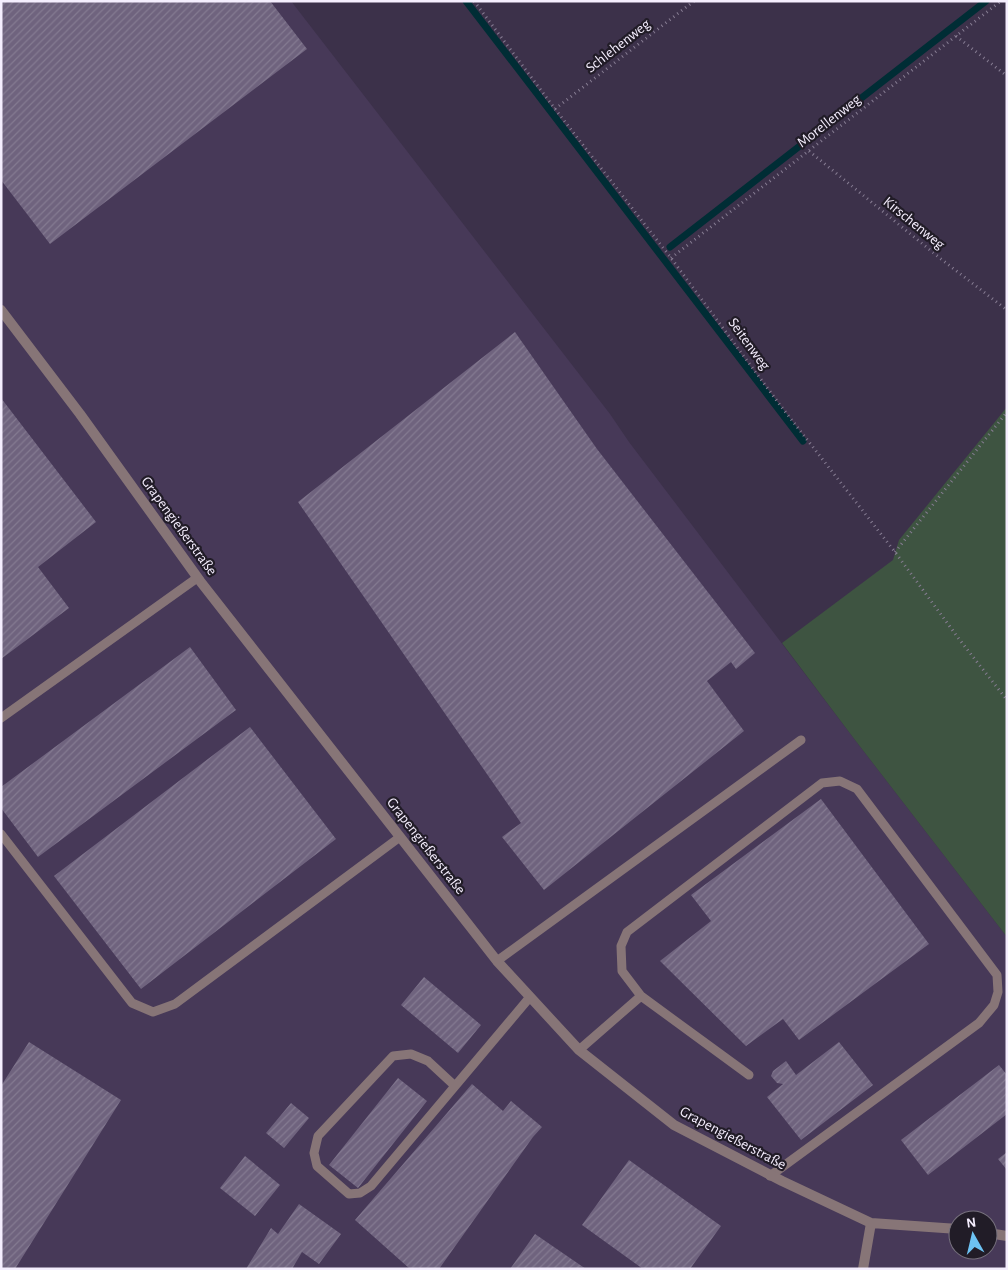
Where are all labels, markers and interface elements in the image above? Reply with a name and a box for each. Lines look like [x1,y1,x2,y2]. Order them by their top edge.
street label: Schlehenweg [583,16,654,76]
street label: Morellenweg [794,91,864,150]
street label: Kirschenweg [880,194,948,253]
street label: Seitenweg [725,315,773,373]
street label: Grapengießerstraße [138,474,220,578]
street label: Grapengießerstraße [384,795,468,897]
street label: Grapengießerstraße [677,1104,789,1172]
north arrow [948,1210,998,1260]
text: N [966,1216,977,1231]

